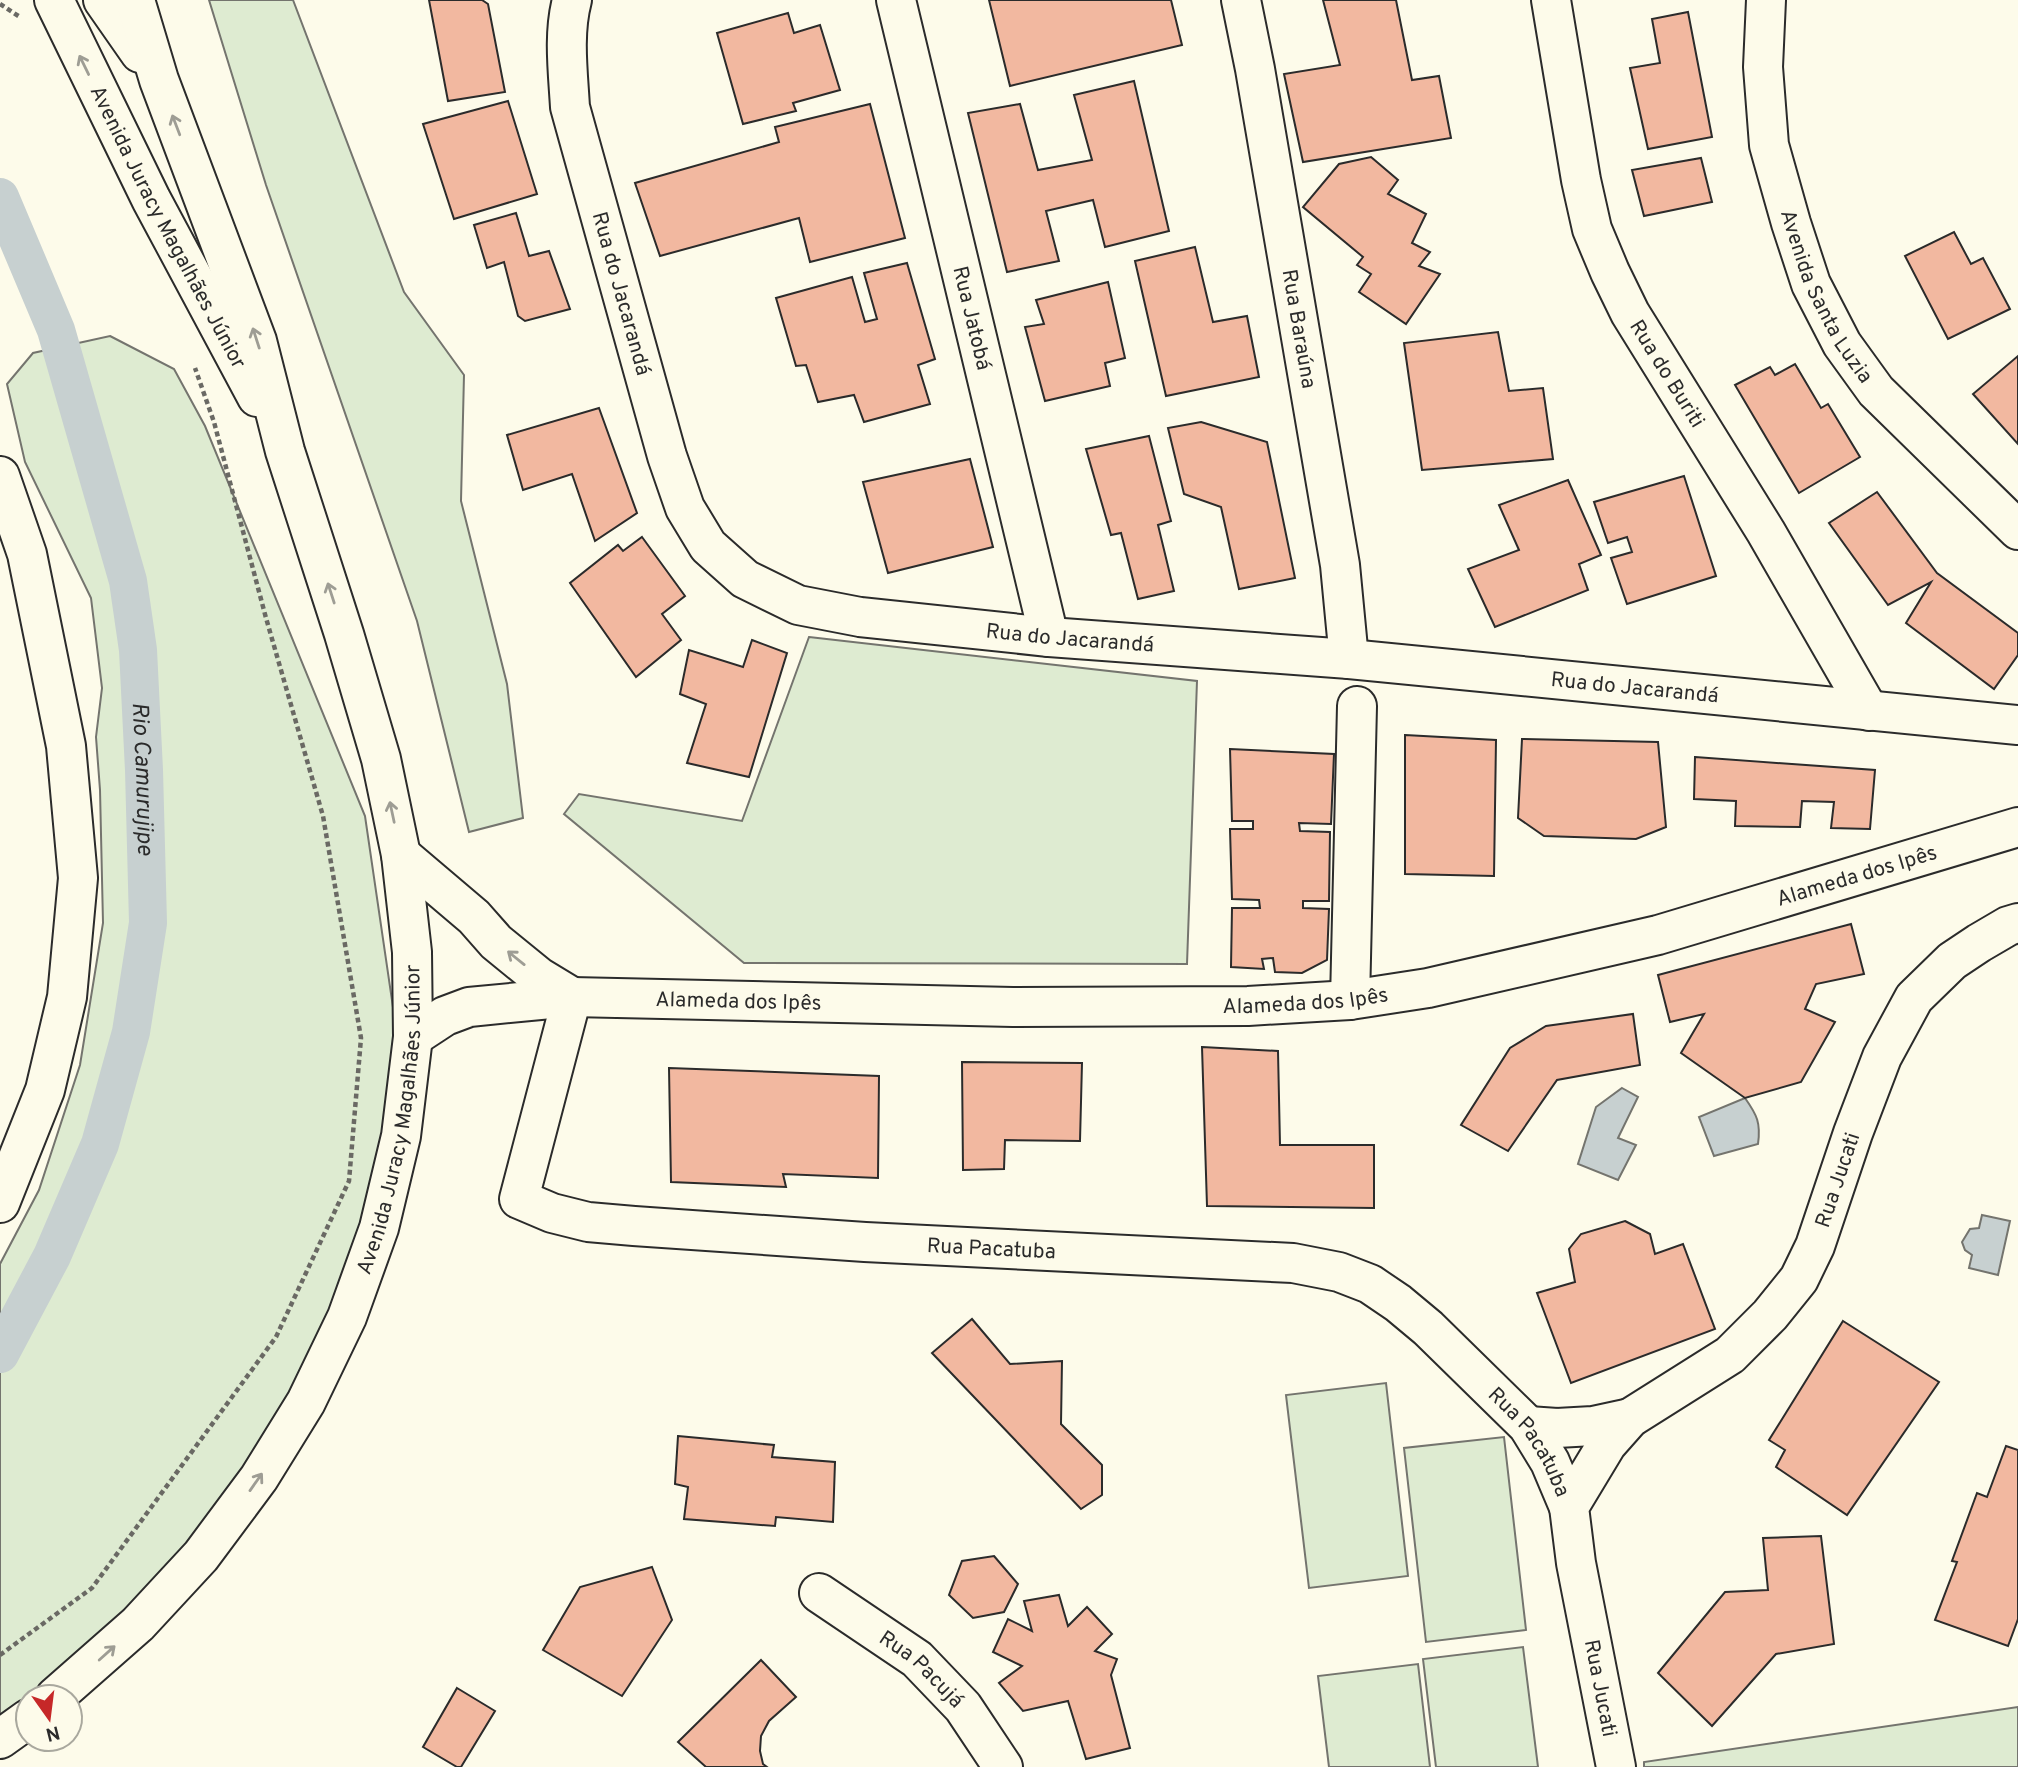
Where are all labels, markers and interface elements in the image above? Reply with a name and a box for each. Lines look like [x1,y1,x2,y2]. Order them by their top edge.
one-way arrow [77,55,91,76]
street label: Avenida Juracy Magalhães Júnior [83,82,251,374]
one-way arrow [169,115,182,136]
street label: Avenida Santa Luzia [1773,207,1878,389]
street label: Rua do Jacarandá [585,209,656,379]
street label: Rua Jatobá [945,264,996,373]
street label: Rua Baraúna [1275,267,1322,391]
street label: Rua do Buriti [1623,315,1710,433]
one-way arrow [249,327,262,349]
one-way arrow [323,582,336,604]
street label: Rua do Jacarandá [984,618,1155,660]
street label: Rua do Jacarandá [1549,667,1720,710]
water label: Rio Camurujipe [124,702,158,857]
one-way arrow [385,801,398,824]
street label: Alameda dos Ipês [1774,840,1941,914]
one-way arrow [507,951,525,966]
street label: Avenida Juracy Magalhães Júnior [351,964,428,1278]
street label: Alameda dos Ipês [1222,982,1390,1021]
street label: Alameda dos Ipês [655,987,822,1018]
street label: Rua Jucati [1810,1129,1867,1231]
street label: Rua Pacatuba [926,1233,1056,1266]
street label: Rua Pacatuba [1481,1382,1575,1501]
one-way arrow [249,1473,263,1492]
street label: Rua Pacujá [873,1625,969,1714]
street label: Rua Jucati [1577,1637,1622,1739]
one-way arrow [98,1644,115,1661]
north arrow [14,1683,84,1753]
text: N [43,1719,62,1746]

